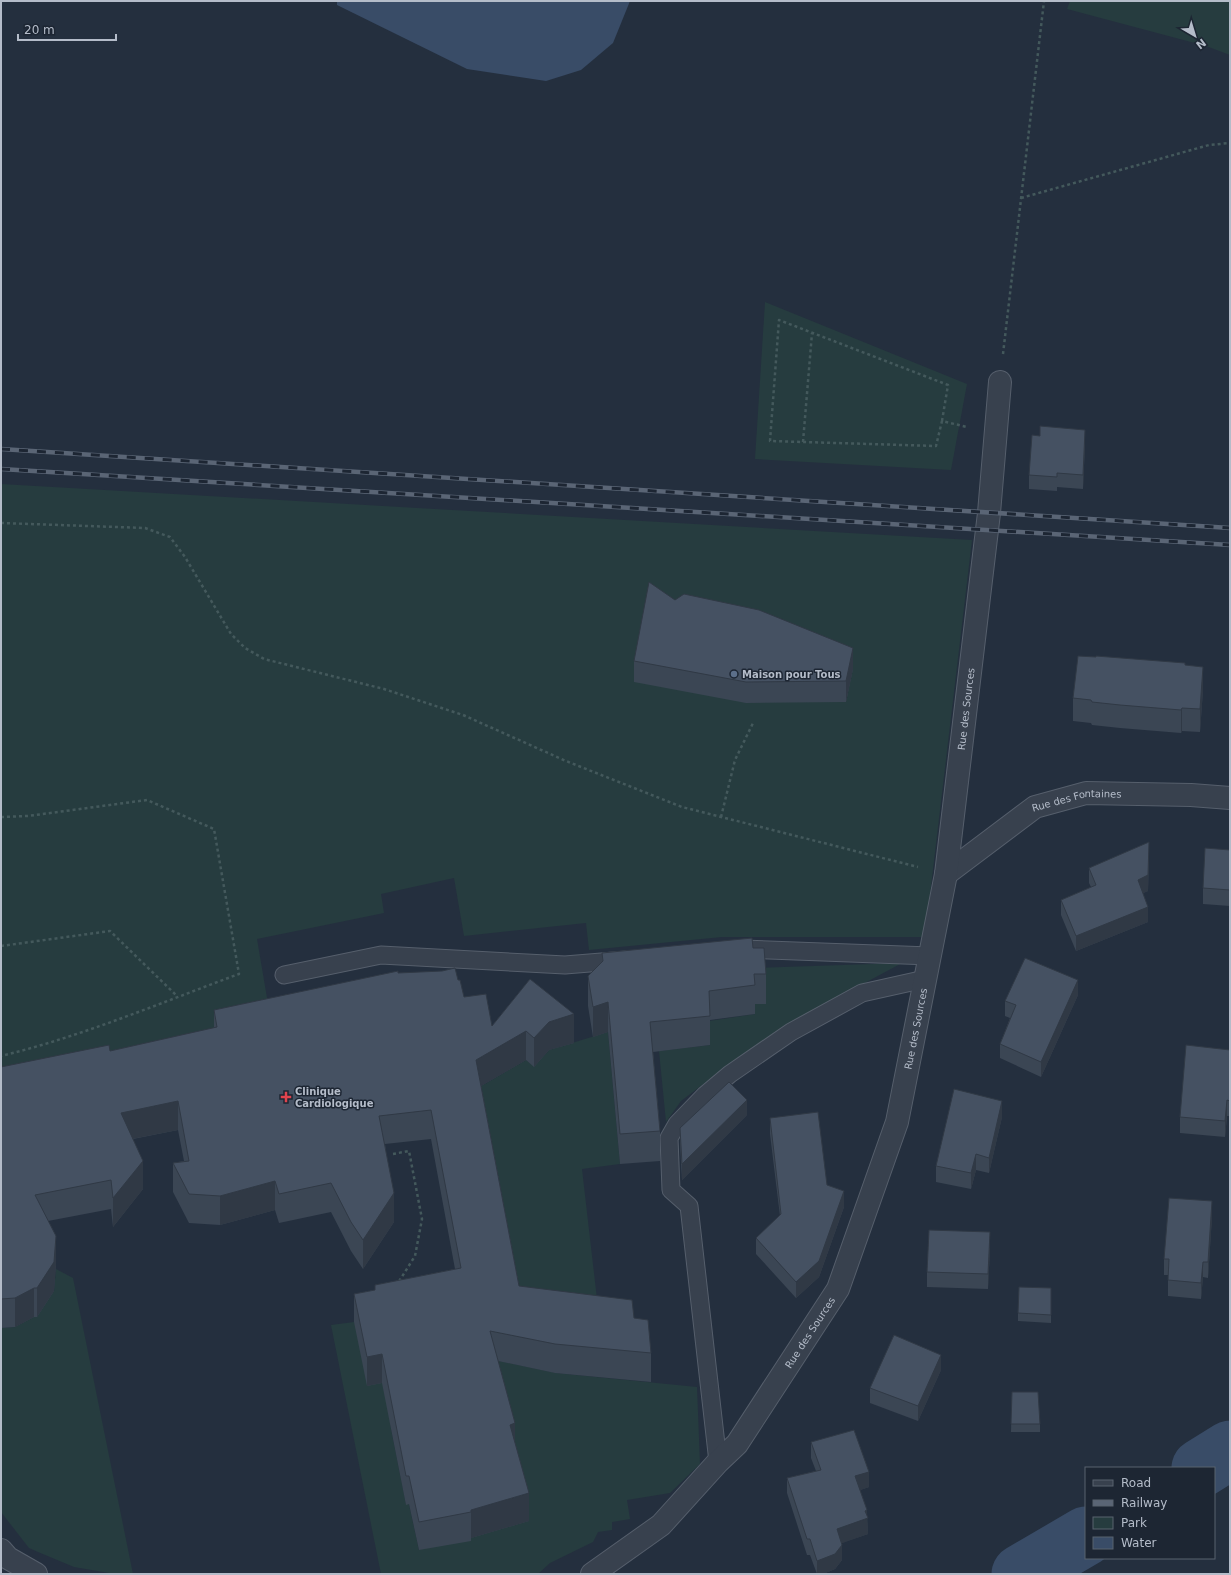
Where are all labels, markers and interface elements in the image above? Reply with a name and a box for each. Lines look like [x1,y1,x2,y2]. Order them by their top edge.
scale bar [18,16,116,42]
north arrow [1175,16,1215,56]
text: 20 m [24,23,55,37]
text: N [1193,36,1208,51]
street label: Rue des Sources [956,667,977,751]
marker: Maison pour Tous [729,669,739,679]
place label: Maison pour Tous [742,669,841,680]
street label: Rue des Fontaines [1031,788,1122,814]
street label: Rue des Sources [903,987,929,1070]
place label: Clinique Cardiologique [295,1086,374,1109]
marker: Clinique Cardiologique [280,1091,292,1103]
street label: Rue des Sources [783,1295,837,1370]
legend [1085,1467,1215,1559]
text: Road [1121,1476,1151,1490]
text: Railway [1121,1496,1167,1510]
text: Park [1121,1516,1147,1530]
text: Water [1121,1536,1157,1550]

